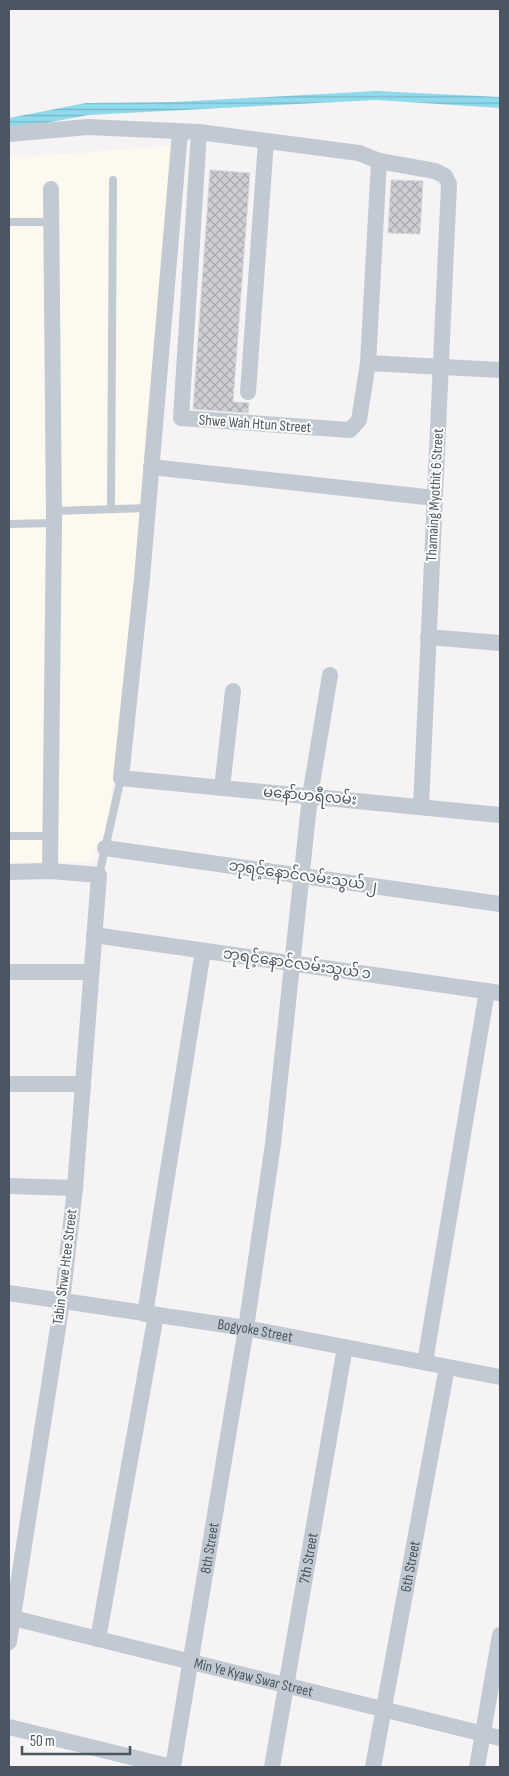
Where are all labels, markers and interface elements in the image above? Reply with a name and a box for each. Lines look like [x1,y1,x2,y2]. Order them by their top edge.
street label: Shwe Wah Htun Street [198,411,312,437]
street label: Thamaing Myothit 6 Street [422,428,448,562]
street label: မနော်ဟရီလမ်း [262,781,358,812]
street label: ဘုရင့်နောင်လမ်းသွယ် ၂ [227,855,379,898]
street label: ဘုရင့်နောင်လမ်းသွယ် ၁ [222,943,372,986]
street label: Tabin Shwe Htee Street [48,1208,82,1326]
street label: Bogyoke Street [216,1314,295,1346]
street label: 8th Street [196,1521,223,1575]
street label: 7th Street [295,1531,322,1585]
street label: 6th Street [396,1539,424,1594]
street label: Min Ye Kyaw Swar Street [192,1654,315,1701]
scale bar [22,1724,130,1756]
text: 50 m [30,1732,55,1751]

